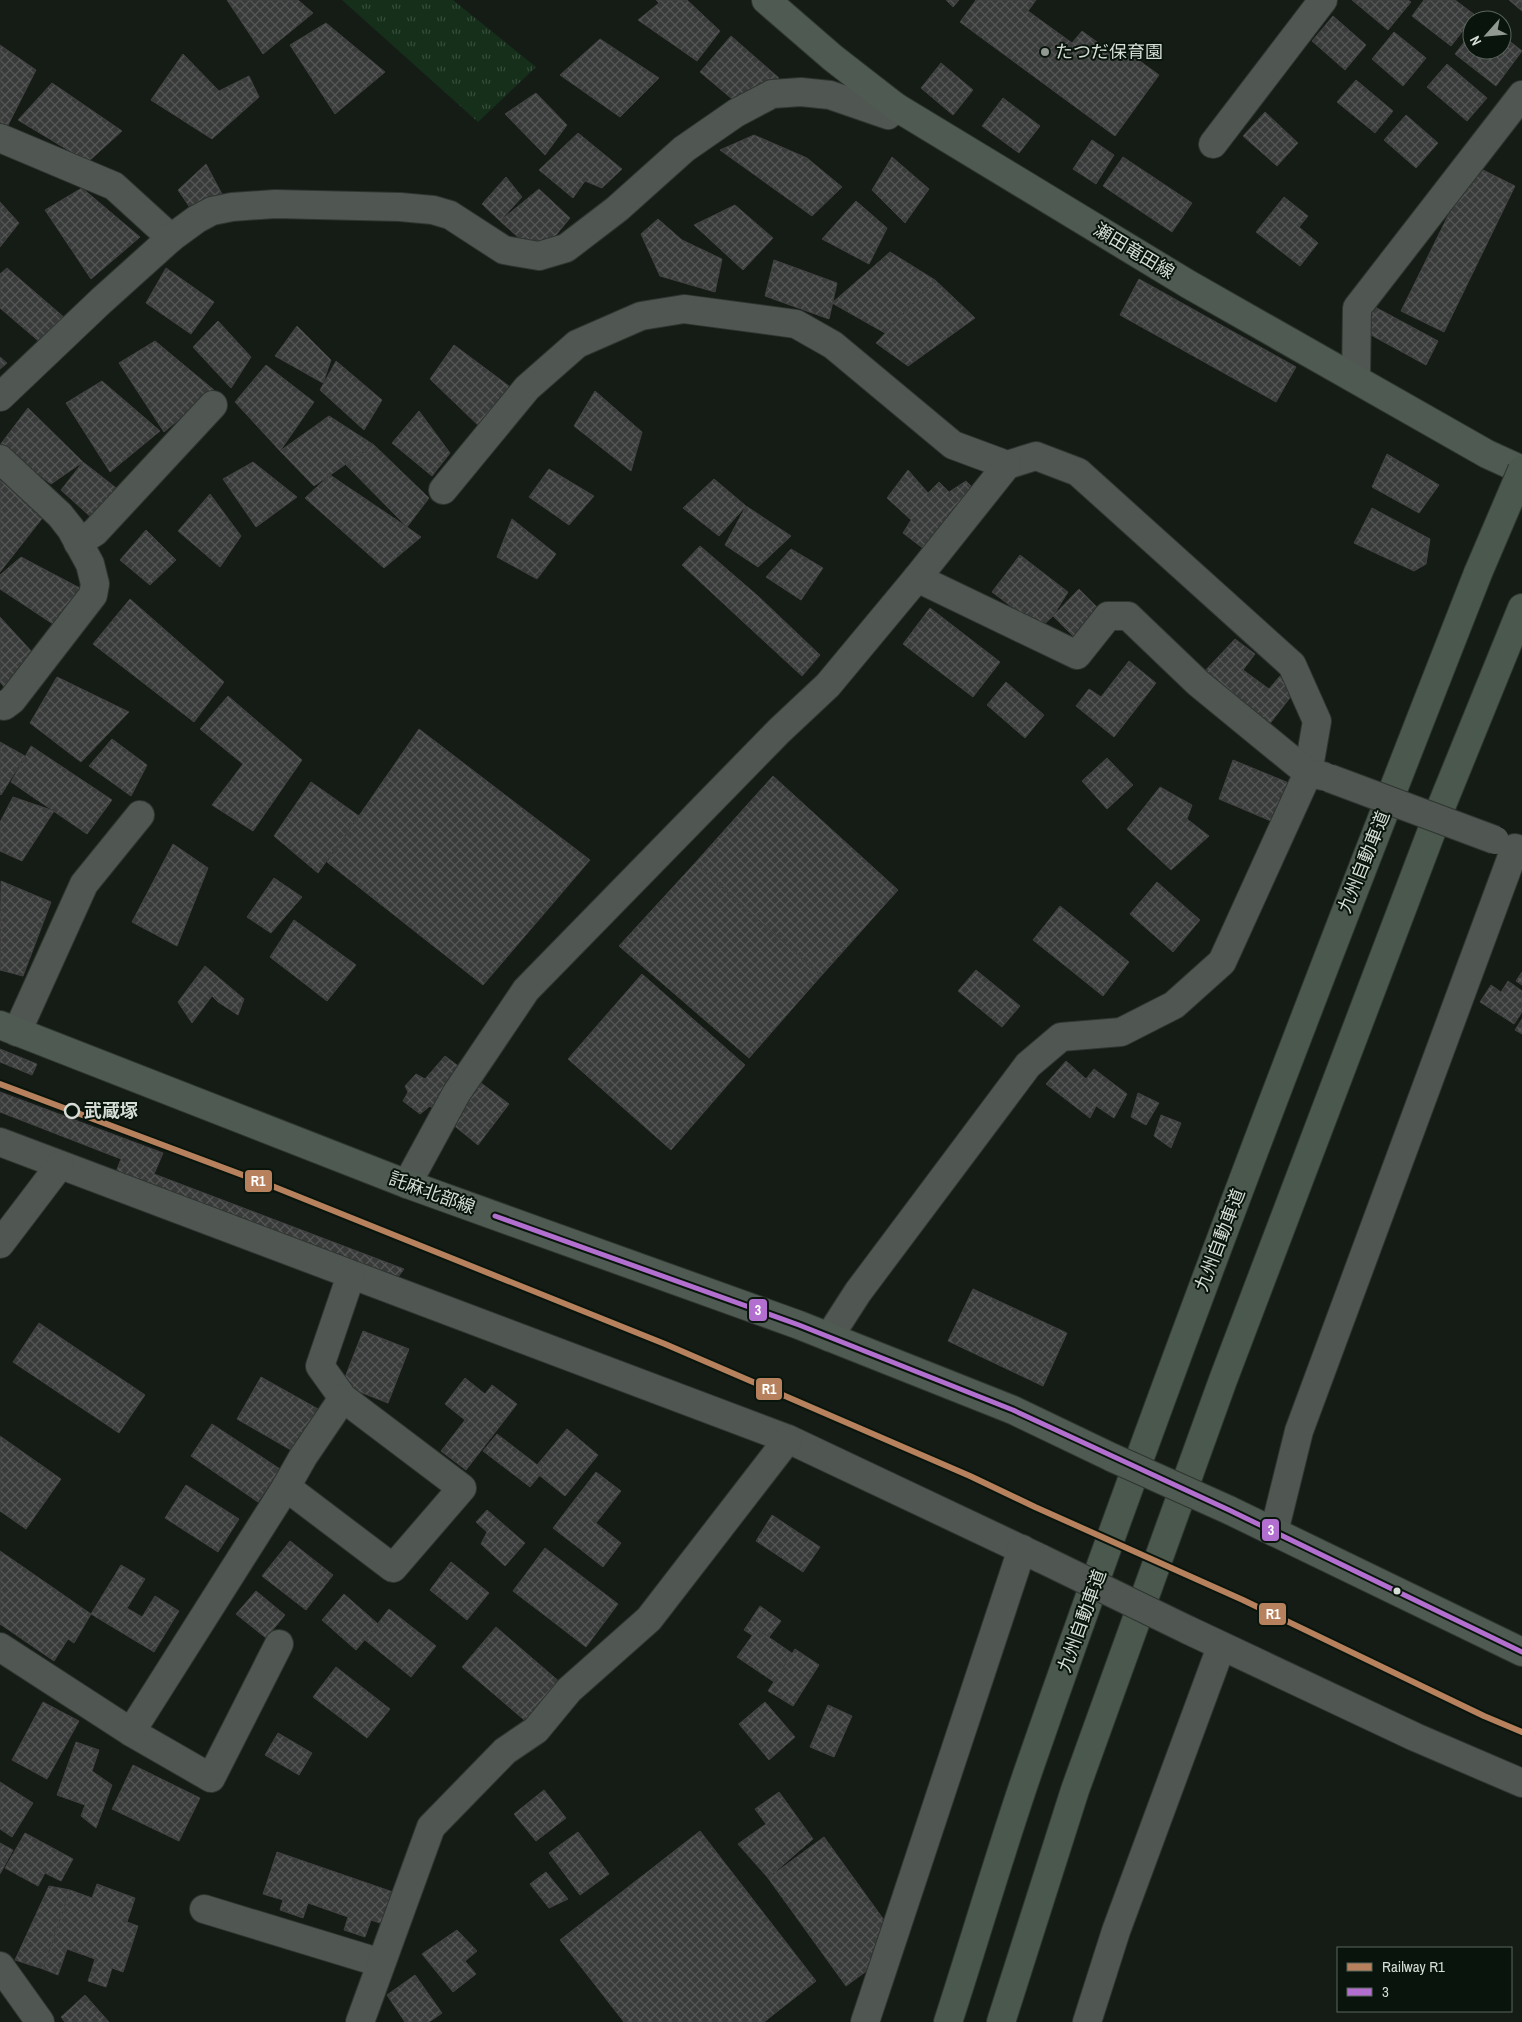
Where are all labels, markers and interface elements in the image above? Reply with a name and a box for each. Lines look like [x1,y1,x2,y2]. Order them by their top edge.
north arrow [1462,10,1512,60]
text: N [1466,33,1485,49]
place label: たつだ保育園 [1055,39,1163,64]
marker: たつだ保育園 [1039,46,1051,58]
street label: 瀬田竜田線 [1089,217,1179,284]
street label: 九州自動車道 [1332,807,1395,917]
place label: 武蔵塚 [84,1098,138,1123]
marker: 武蔵塚 [64,1103,80,1119]
street label: 託麻北部線 [386,1165,479,1220]
line badge: R1 [244,1169,273,1193]
text: R1 [251,1172,266,1190]
street label: 九州自動車道 [1189,1185,1251,1295]
line badge: 3 [748,1298,768,1322]
text: 3 [755,1301,761,1319]
line badge: R1 [755,1377,783,1401]
text: R1 [762,1380,777,1398]
line badge: 3 [1261,1518,1280,1542]
text: 3 [1268,1521,1274,1539]
street label: 九州自動車道 [1051,1566,1112,1676]
unlabelled marker [1392,1586,1402,1596]
line badge: R1 [1258,1602,1287,1626]
text: R1 [1266,1605,1281,1623]
legend [1337,1947,1512,2012]
text: Railway R1 [1382,1956,1445,1977]
text: 3 [1382,1981,1389,2002]

